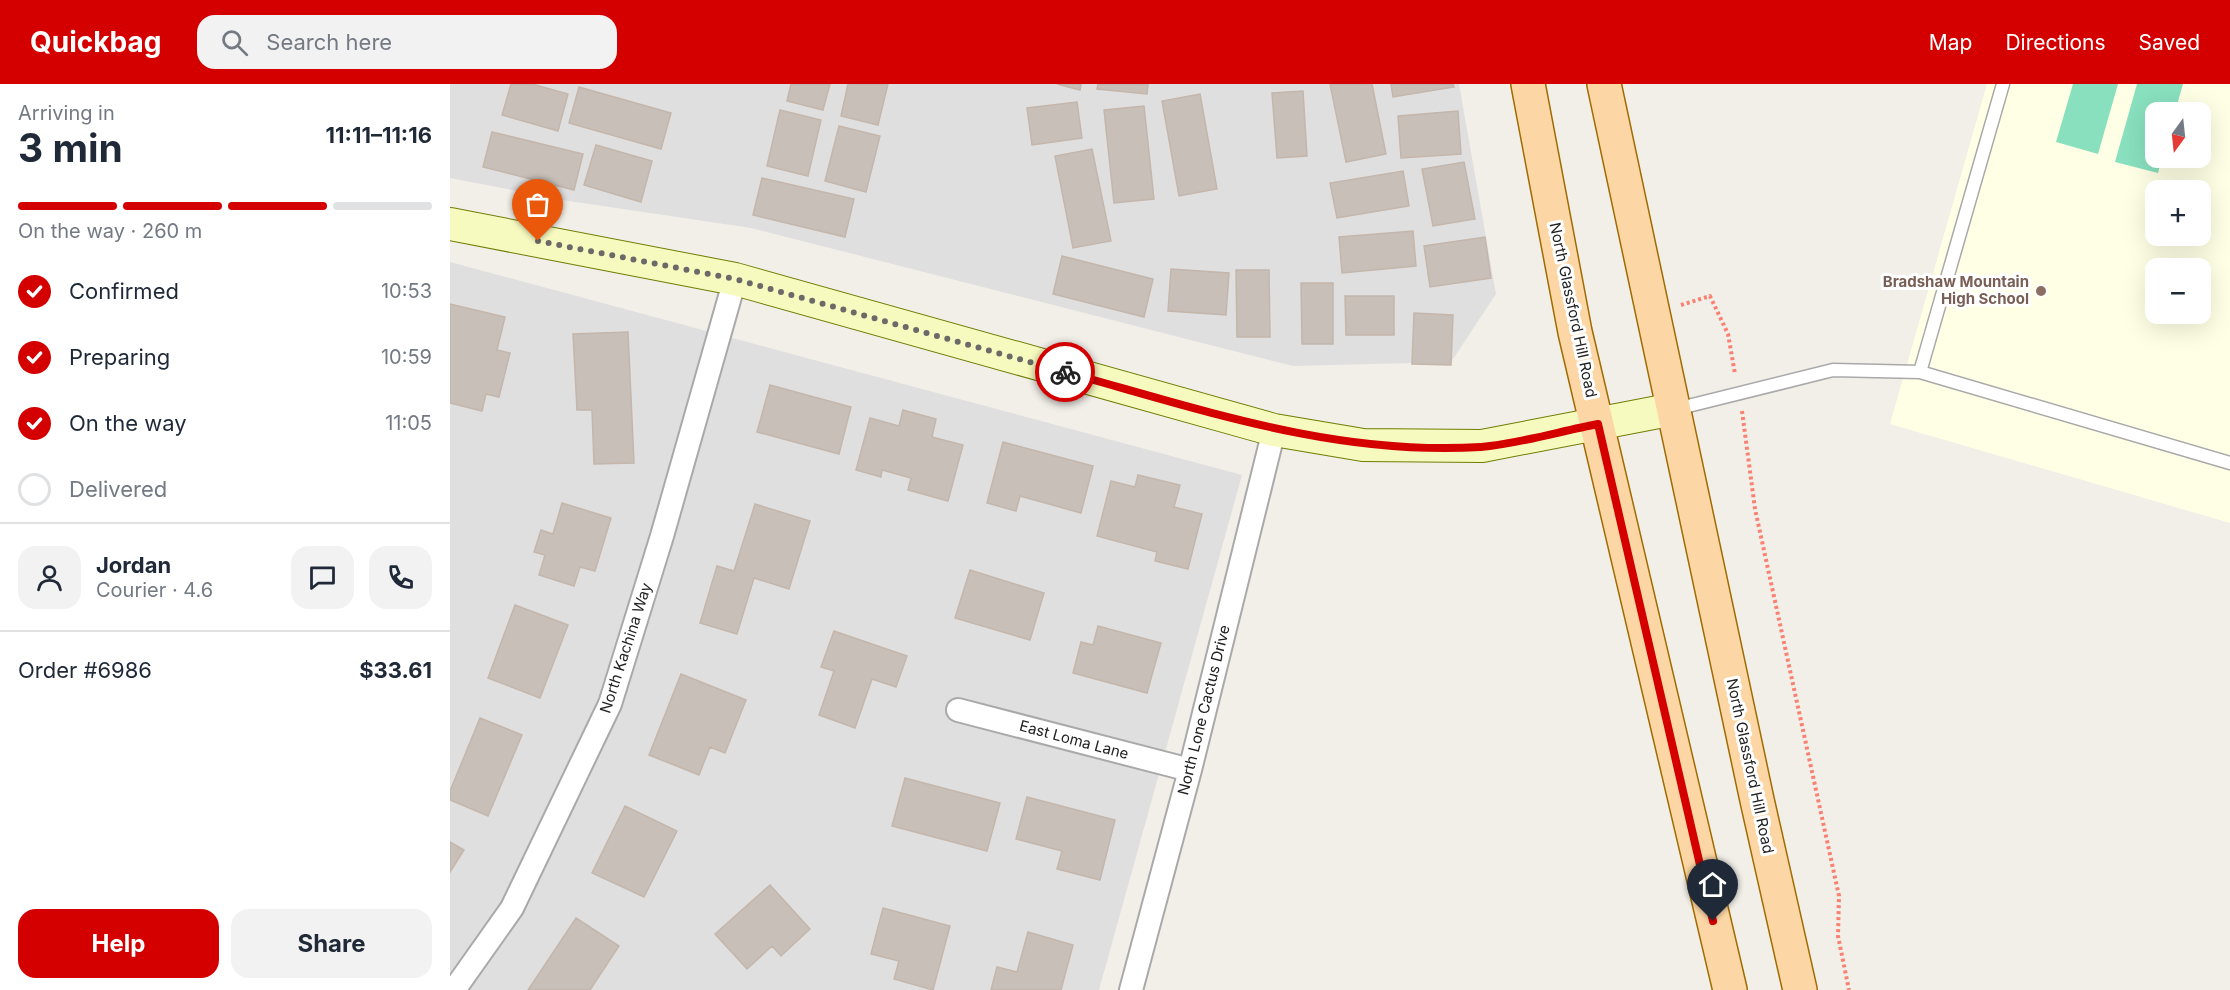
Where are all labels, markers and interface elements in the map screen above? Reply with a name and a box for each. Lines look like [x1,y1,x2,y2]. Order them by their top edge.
search box [197,15,617,69]
text: Quickbag [30,25,161,59]
icon: search [218,26,251,59]
text: Search here [266,29,392,55]
text: Map [1929,30,1972,55]
text: Directions [2005,30,2106,55]
text: Saved [2139,30,2200,55]
text: Arriving in [18,101,115,125]
north arrow [2145,102,2211,168]
map controls [2145,102,2211,324]
text: 11:11–11:16 [326,122,432,148]
text: 3 min [18,124,123,171]
pin [512,179,563,241]
button: + [2145,180,2211,246]
icon: bag [521,188,554,221]
text: On the way · 260 m [18,219,202,243]
street label: North Glassford Hill Road [1546,221,1601,399]
button: − [2145,258,2211,324]
place label: Bradshaw Mountain High School [1883,272,2029,308]
icon: check [18,275,51,308]
text: Confirmed [69,278,179,304]
text: 10:53 [381,279,432,303]
marker: Bradshaw Mountain High School [2034,284,2048,298]
icon: check [18,341,51,374]
courier [1035,342,1095,402]
text: Preparing [69,344,170,370]
text: 10:59 [381,345,432,369]
icon: bike [1049,356,1082,389]
icon: check [18,407,51,440]
text: On the way [69,410,187,436]
text: 11:05 [385,411,432,435]
text: Delivered [69,476,167,502]
button: person [18,546,81,609]
button: chat [291,546,354,609]
button: phone [369,546,432,609]
text: Jordan [96,552,171,578]
text: Courier · 4.6 [96,578,213,602]
street label: North Kachina Way [595,580,656,715]
street label: North Lone Cactus Drive [1173,623,1234,797]
text: Order #6986 [18,657,152,683]
text: $33.61 [359,657,432,683]
street label: North Glassford Hill Road [1723,677,1778,855]
street label: East Loma Lane [1017,716,1131,763]
pin [1687,859,1738,921]
icon: home [1696,868,1729,901]
button: Help [18,909,219,978]
button: Share [231,909,432,978]

